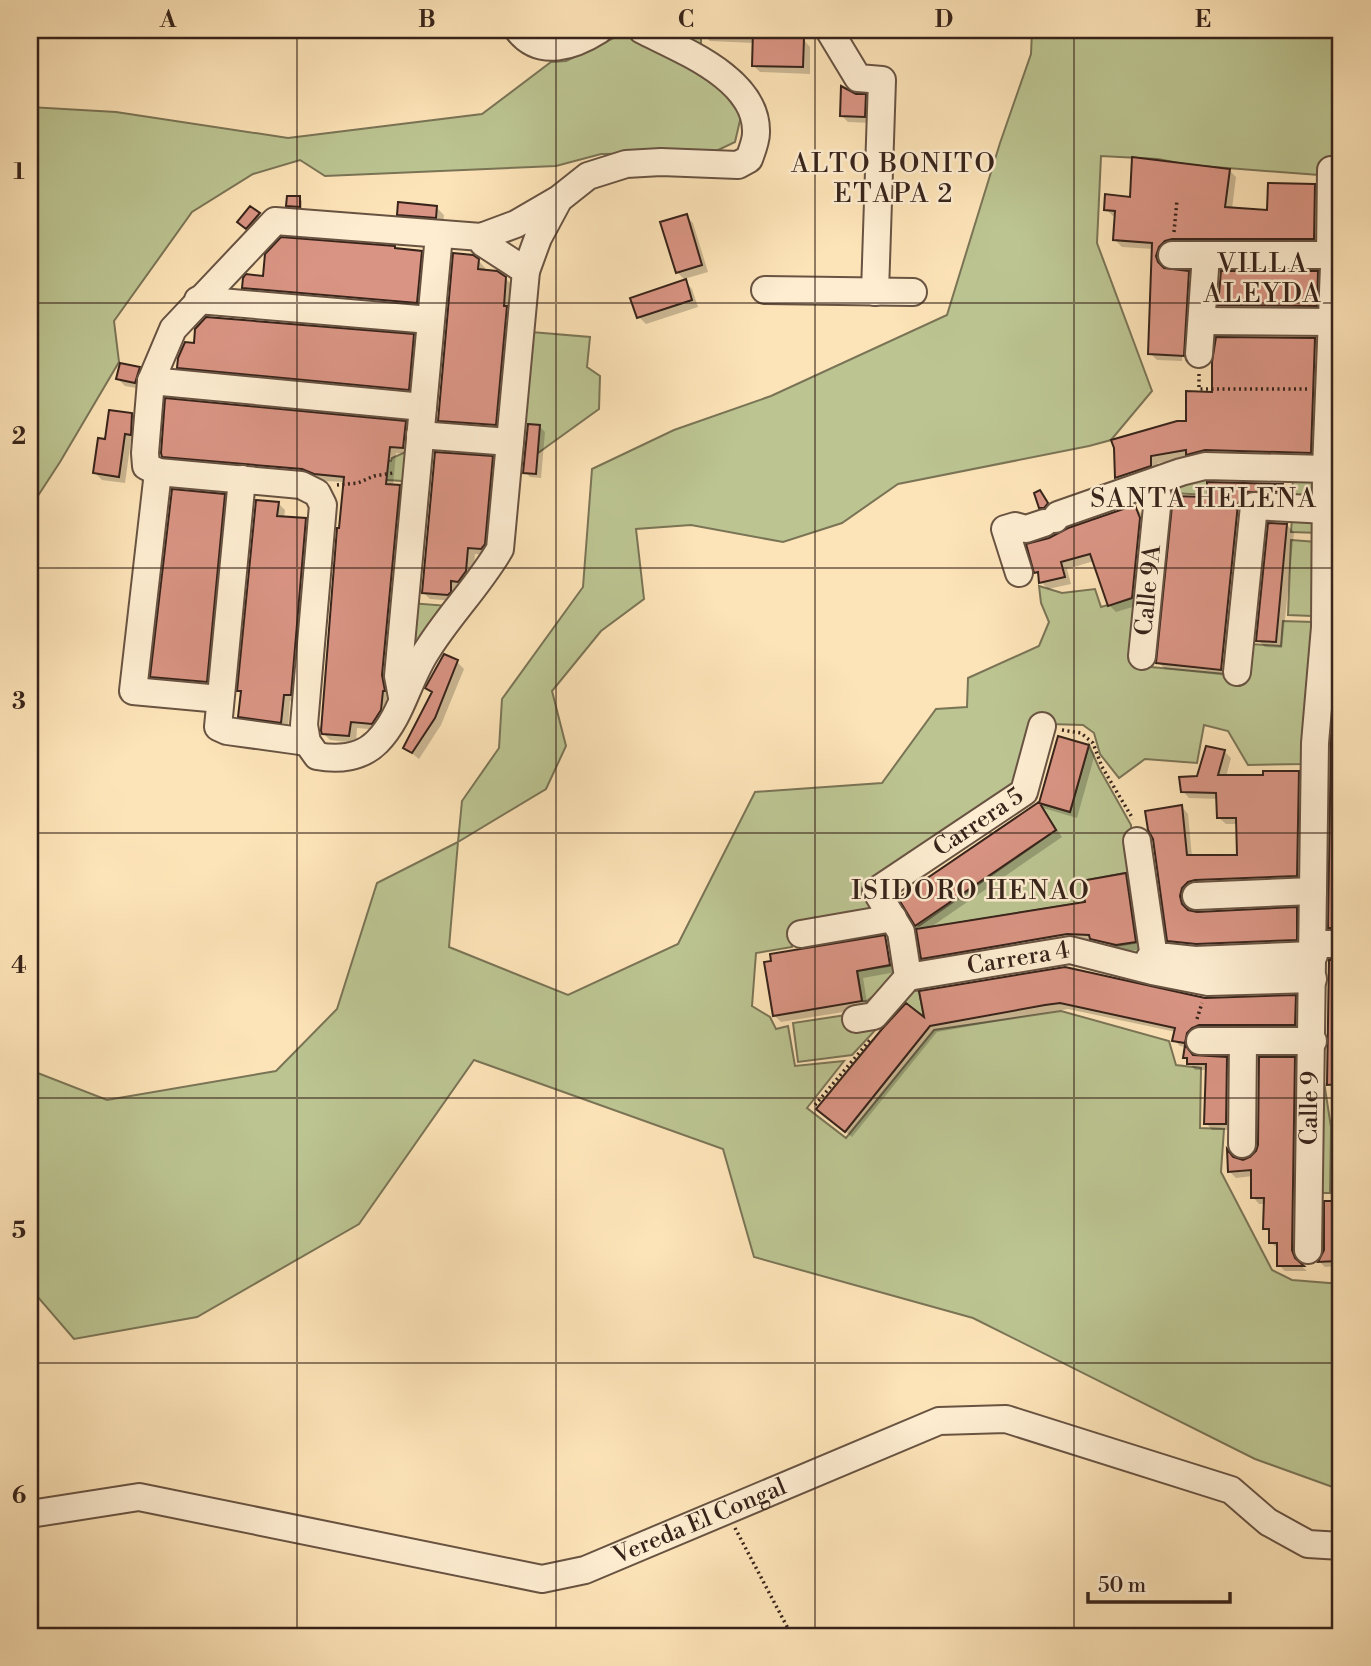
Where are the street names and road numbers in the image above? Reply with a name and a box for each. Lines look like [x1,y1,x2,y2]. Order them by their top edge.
street label: Calle 9A [1129,543,1168,637]
street label: Carrera 5 [928,781,1030,863]
street label: Carrera 4 [965,935,1072,982]
street label: Calle 9 [1294,1071,1325,1145]
street label: Vereda El Congal [608,1472,791,1572]

